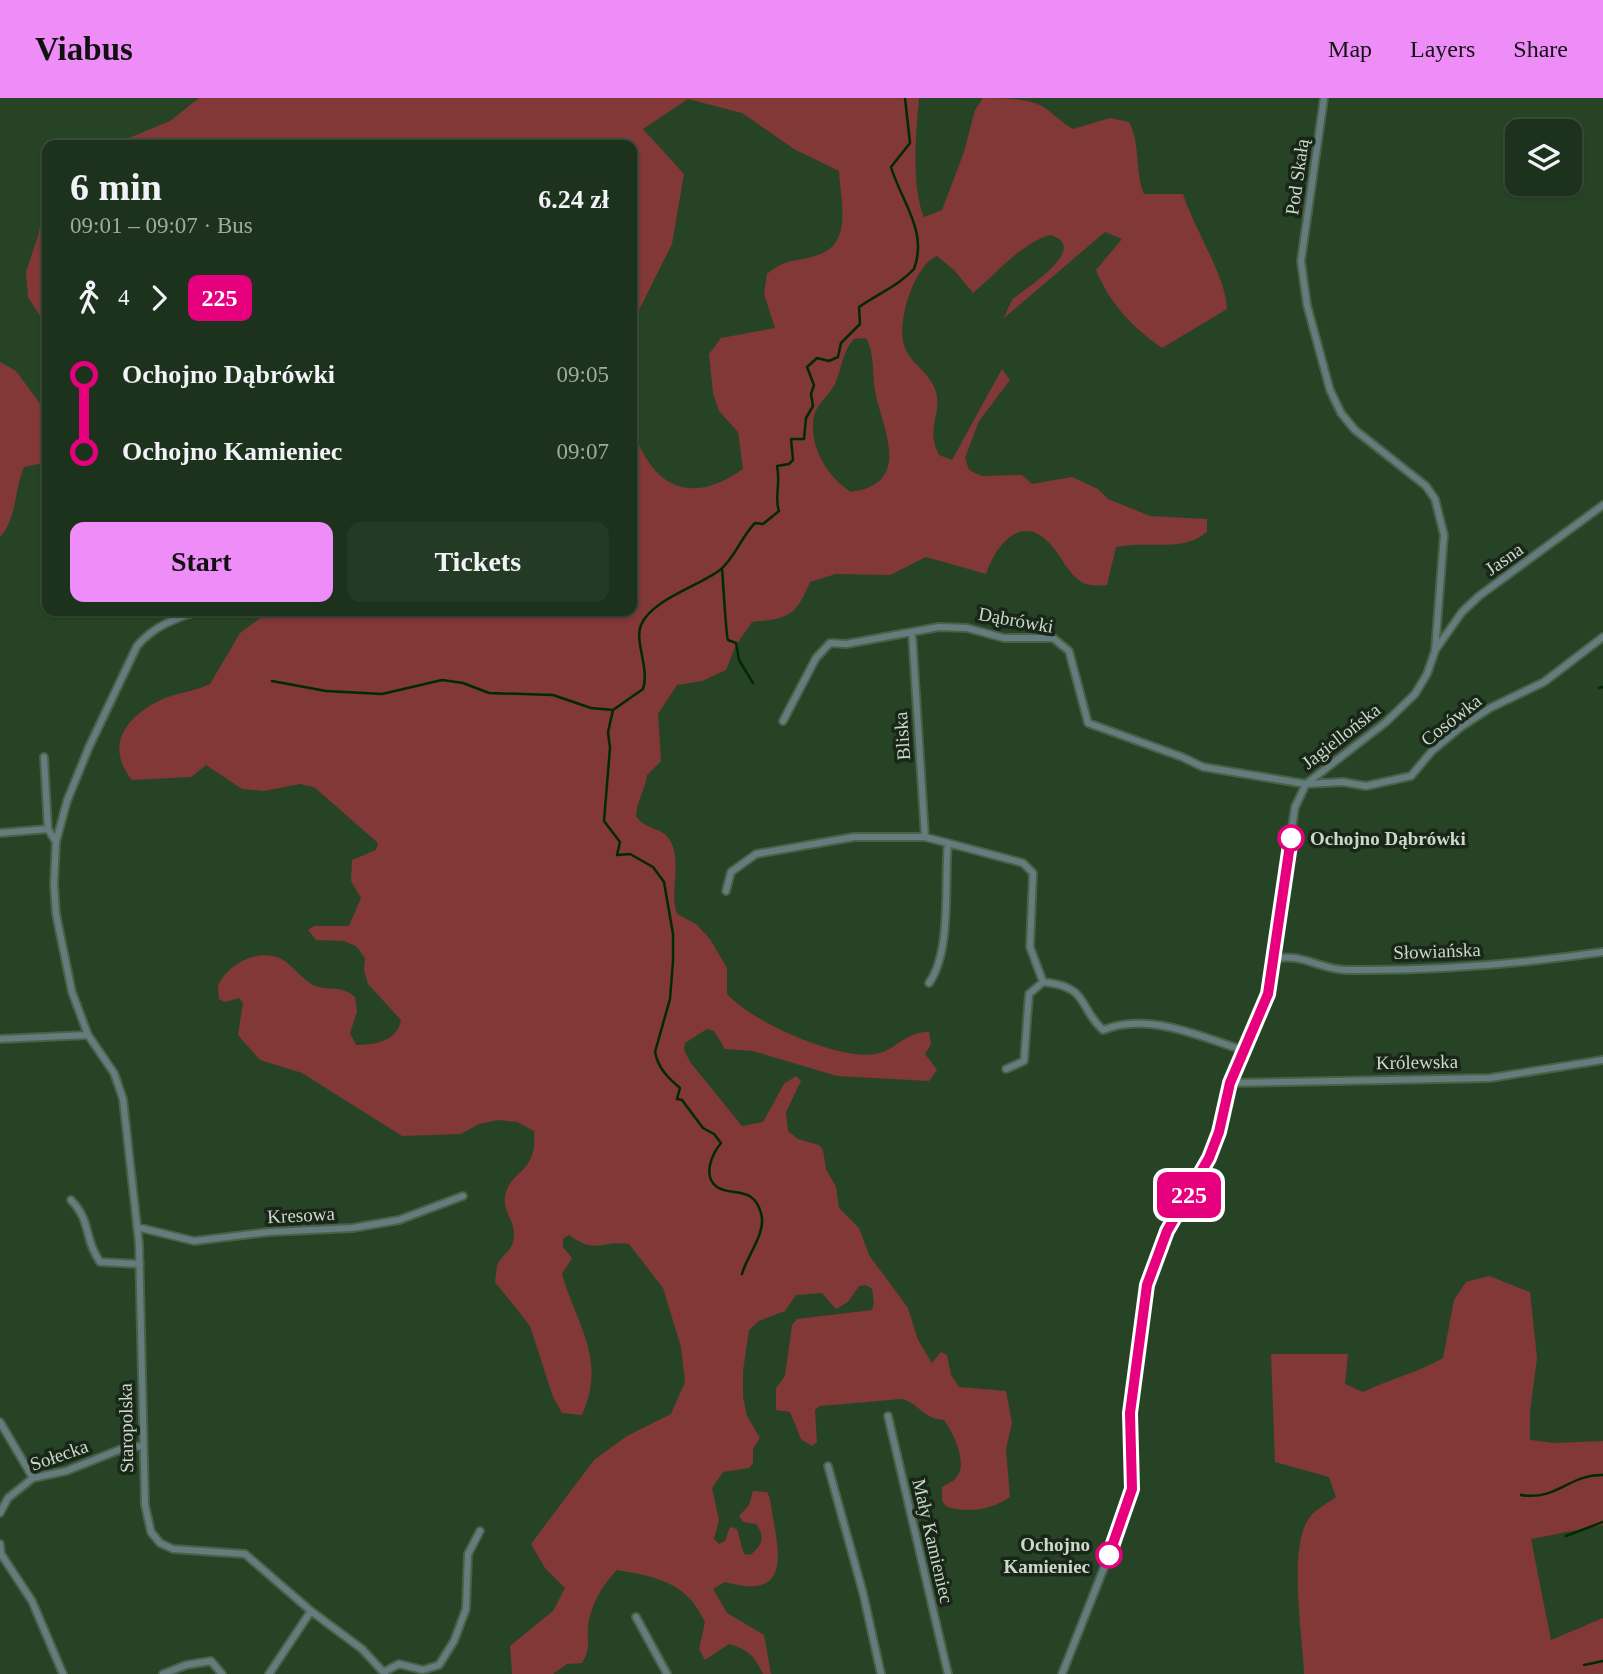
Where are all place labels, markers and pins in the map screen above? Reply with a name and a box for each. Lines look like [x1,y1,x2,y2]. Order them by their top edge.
marker: Ochojno Dąbrówki [1278,825,1304,851]
place label: Ochojno Dąbrówki [1310,828,1466,849]
place label: Ochojno Kamieniec [1003,1534,1090,1577]
marker: Ochojno Kamieniec [1096,1542,1122,1568]

